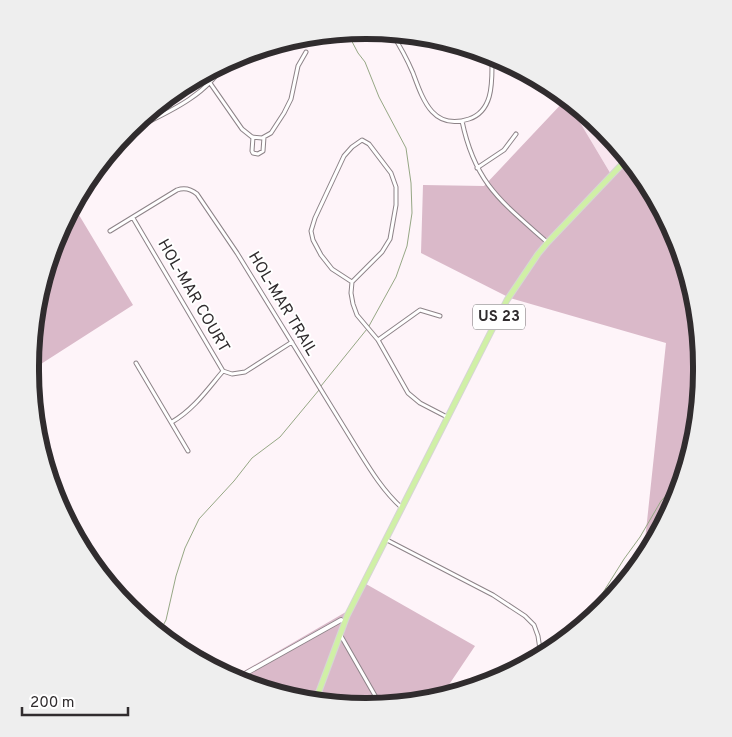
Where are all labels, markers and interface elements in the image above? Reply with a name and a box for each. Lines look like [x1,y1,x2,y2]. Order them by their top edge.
street label: HOL-MAR COURT [152,236,234,356]
street label: HOL-MAR TRAIL [243,248,321,360]
road number: US 23 [473,304,525,330]
scale bar [22,684,129,716]
text: 200 m [30,694,75,713]

